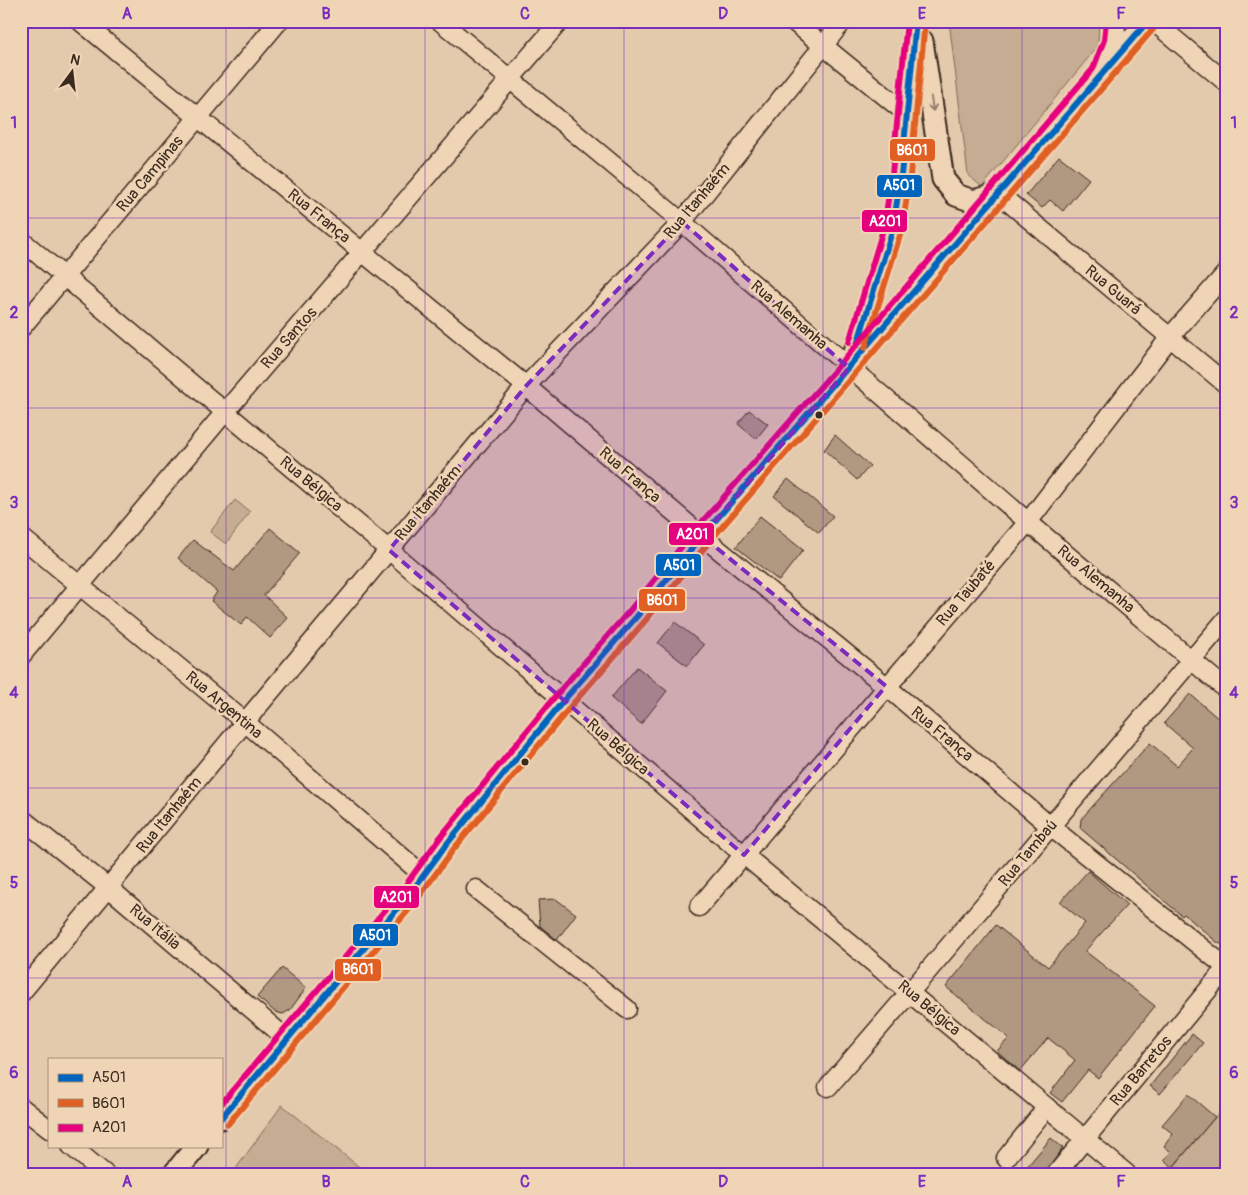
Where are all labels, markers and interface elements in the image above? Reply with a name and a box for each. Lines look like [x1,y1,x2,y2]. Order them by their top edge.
text: A [122,4,133,24]
text: B [321,4,331,24]
text: C [520,4,530,24]
text: D [718,4,728,24]
text: E [918,4,927,24]
text: F [1116,4,1126,24]
north arrow [48,48,98,98]
text: N [68,50,82,69]
one-way arrow [927,96,937,112]
text: 1 [11,113,17,133]
text: 1 [1231,113,1237,133]
street label: Rua Campinas [112,132,188,216]
line badge: B601 [889,138,936,162]
text: B601 [896,142,928,159]
street label: Rua Itanhaém [659,159,735,243]
line badge: A501 [876,174,923,198]
text: A501 [883,177,915,194]
street label: Rua França [283,185,355,247]
line badge: A201 [861,209,908,233]
text: A201 [869,213,901,230]
street label: Rua Guará [1081,261,1145,319]
street label: Rua Alemanha [746,276,832,354]
text: 2 [10,303,19,323]
street label: Rua Santos [257,303,321,373]
text: 2 [1230,303,1239,323]
unlabelled marker [814,410,824,420]
street label: Rua França [595,443,665,507]
street label: Rua Bélgica [275,452,347,516]
street label: Rua Itanhaém [390,461,466,545]
text: 3 [10,493,19,513]
text: 3 [1230,493,1239,513]
line badge: A201 [668,522,715,546]
text: A201 [676,526,708,543]
street label: Rua Alemanha [1053,541,1139,617]
line badge: A501 [655,553,702,577]
street label: Rua Taubaté [932,556,1000,630]
text: A501 [663,557,695,574]
line badge: B601 [638,588,686,612]
text: B601 [646,592,678,609]
street label: Rua Argentina [181,667,267,743]
text: 4 [9,683,19,703]
text: 4 [1229,683,1239,703]
street label: Rua França [907,702,977,766]
street label: Rua Bélgica [583,714,653,780]
unlabelled marker [520,757,530,767]
street label: Rua Itanhaém [132,773,206,857]
street label: Rua Tambaú [994,815,1062,891]
text: 5 [10,873,19,893]
text: 5 [1230,873,1239,893]
line badge: A201 [373,885,420,909]
text: A201 [380,889,412,906]
street label: Rua Itália [125,900,185,954]
line badge: A501 [352,923,399,947]
text: A501 [359,927,391,944]
line badge: B601 [334,958,382,982]
text: B601 [342,961,374,978]
street label: Rua Bélgica [893,976,965,1040]
street label: Rua Barretos [1106,1032,1176,1110]
legend [48,1058,222,1148]
text: 6 [9,1063,19,1083]
text: 6 [1229,1063,1239,1083]
text: A501 [92,1068,126,1087]
text: B601 [92,1094,125,1113]
text: A201 [92,1118,126,1137]
text: A [122,1172,133,1192]
text: B [321,1172,331,1192]
text: C [520,1172,530,1192]
text: D [718,1172,728,1192]
text: E [918,1172,927,1192]
text: F [1116,1172,1126,1192]

